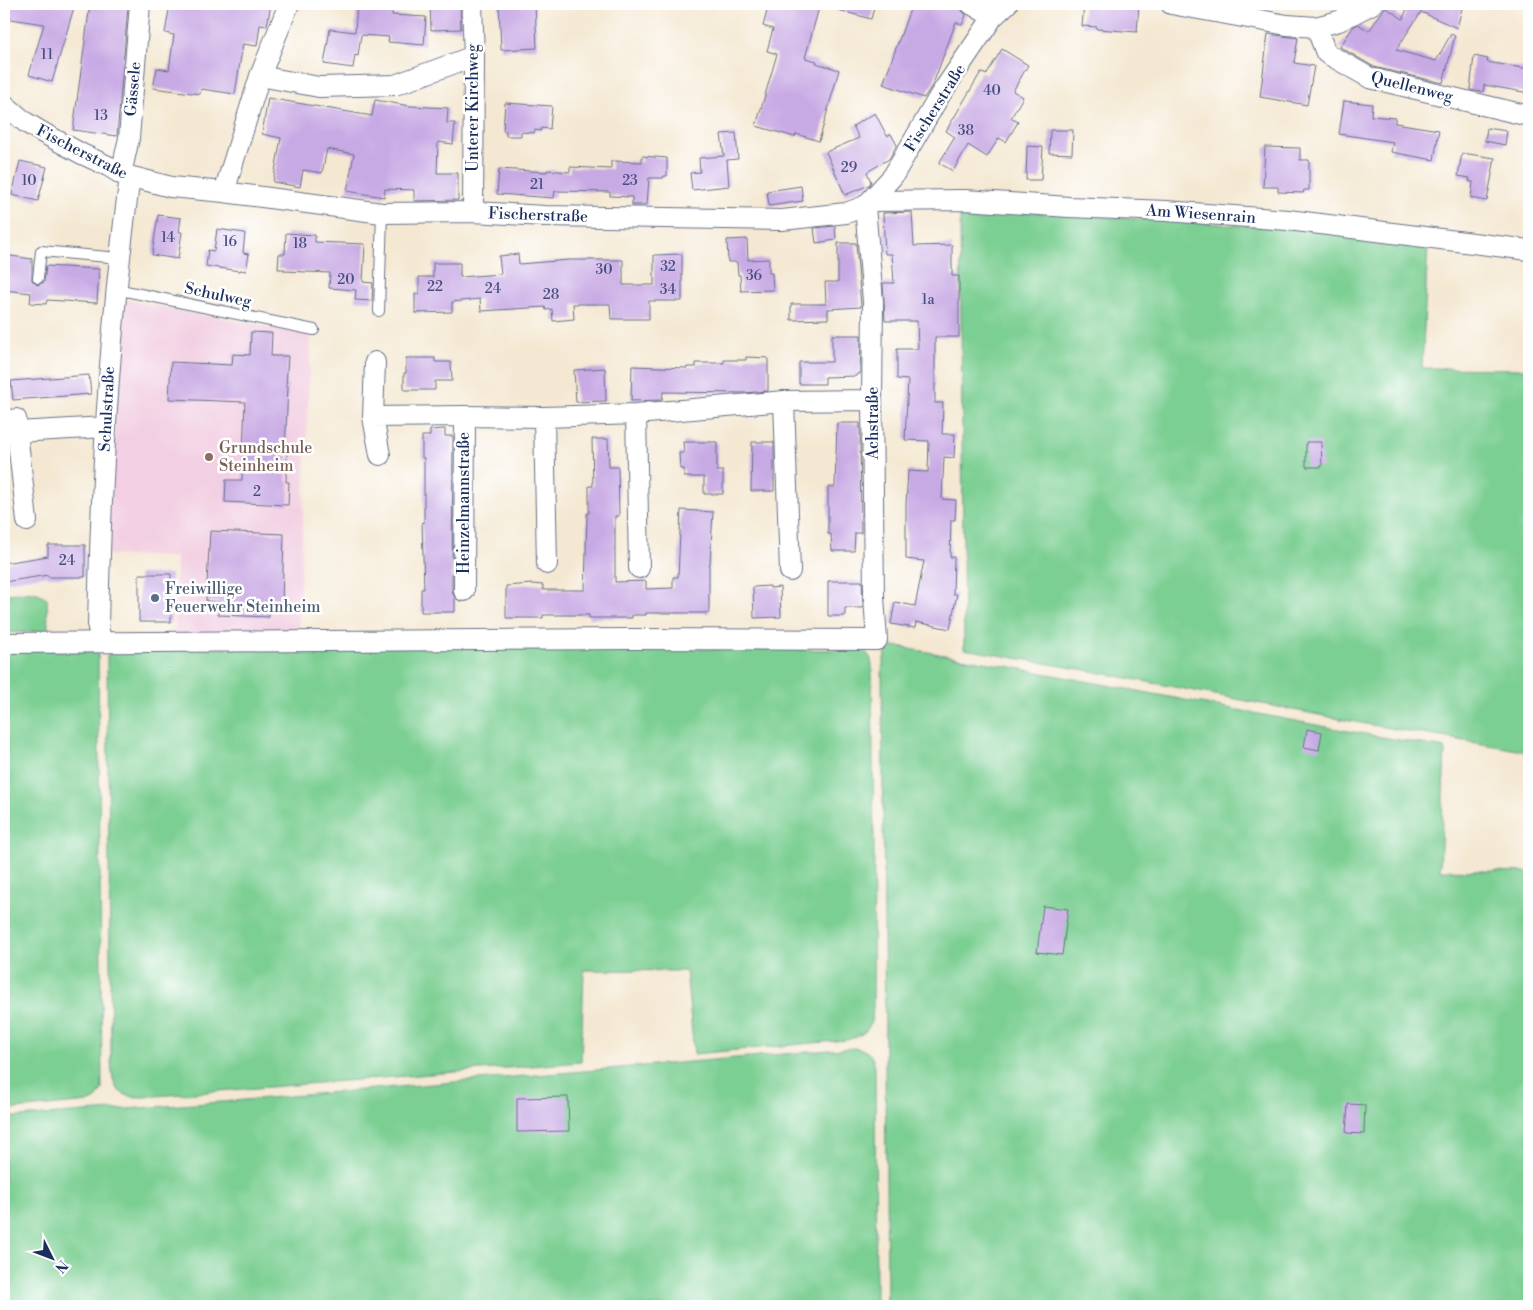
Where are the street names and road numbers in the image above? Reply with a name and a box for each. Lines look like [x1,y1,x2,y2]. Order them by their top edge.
street label: Unterer Kirchweg [463,43,483,172]
street label: Fischerstraße [900,60,970,156]
street label: Gässele [121,61,145,117]
street label: Quellenweg [1369,67,1456,107]
street label: Fischerstraße [33,120,131,184]
street label: Am Wiesenrain [1144,200,1257,228]
street label: Fischerstraße [488,203,588,227]
street label: Schulweg [183,278,254,312]
street label: Schulstraße [95,366,119,452]
street label: Achstraße [863,387,883,460]
street label: Heinzelmannstraße [454,432,474,574]

